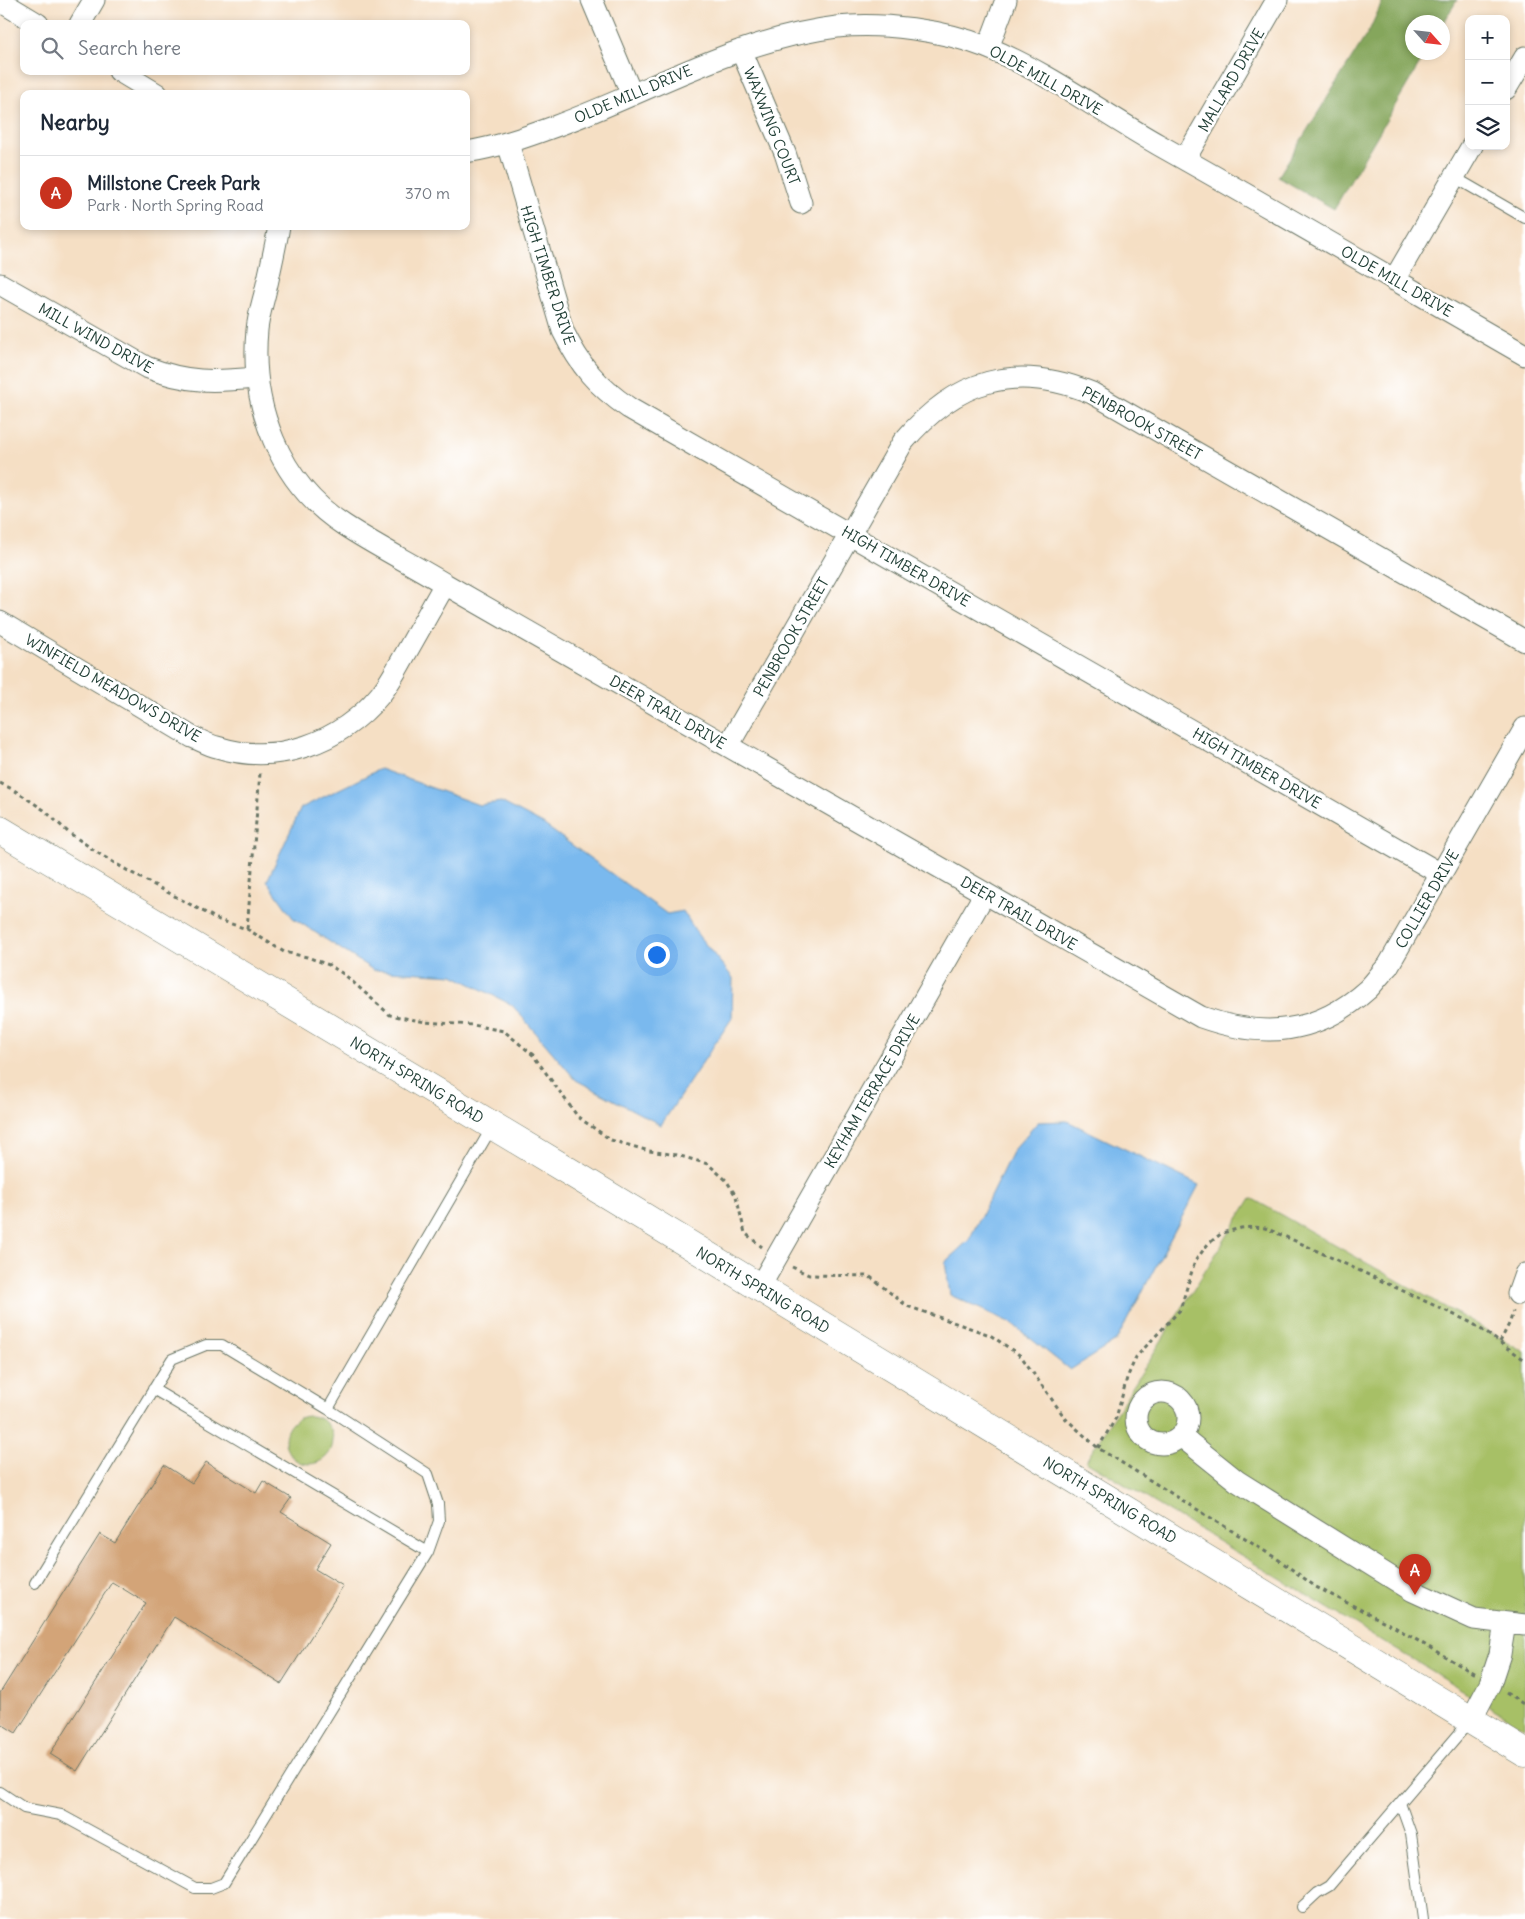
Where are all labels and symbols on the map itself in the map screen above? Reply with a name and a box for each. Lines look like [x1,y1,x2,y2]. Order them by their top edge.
north arrow [1405,15,1450,60]
street label: MALLARD DRIVE [1194,25,1268,135]
street label: OLDE MILL DRIVE [986,41,1106,119]
street label: OLDE MILL DRIVE [571,61,695,127]
street label: WAXWING COURT [740,64,804,188]
street label: HIGH TIMBER DRIVE [516,203,580,347]
street label: OLDE MILL DRIVE [1338,241,1457,321]
street label: MILL WIND DRIVE [35,299,157,377]
street label: PENBROOK STREET [1079,382,1206,464]
street label: HIGH TIMBER DRIVE [838,521,974,611]
street label: PENBROOK STREET [749,574,833,700]
street label: WINFIELD MEADOWS DRIVE [22,630,205,746]
street label: DEER TRAIL DRIVE [606,671,730,753]
street label: HIGH TIMBER DRIVE [1189,723,1325,813]
street label: COLLIER DRIVE [1391,846,1463,952]
street label: DEER TRAIL DRIVE [957,872,1081,954]
your location [644,942,670,968]
street label: KEYHAM TERRACE DRIVE [820,1010,924,1171]
street label: NORTH SPRING ROAD [347,1032,487,1128]
street label: NORTH SPRING ROAD [693,1242,833,1338]
street label: NORTH SPRING ROAD [1040,1452,1180,1548]
pin: A [1399,1554,1431,1595]

